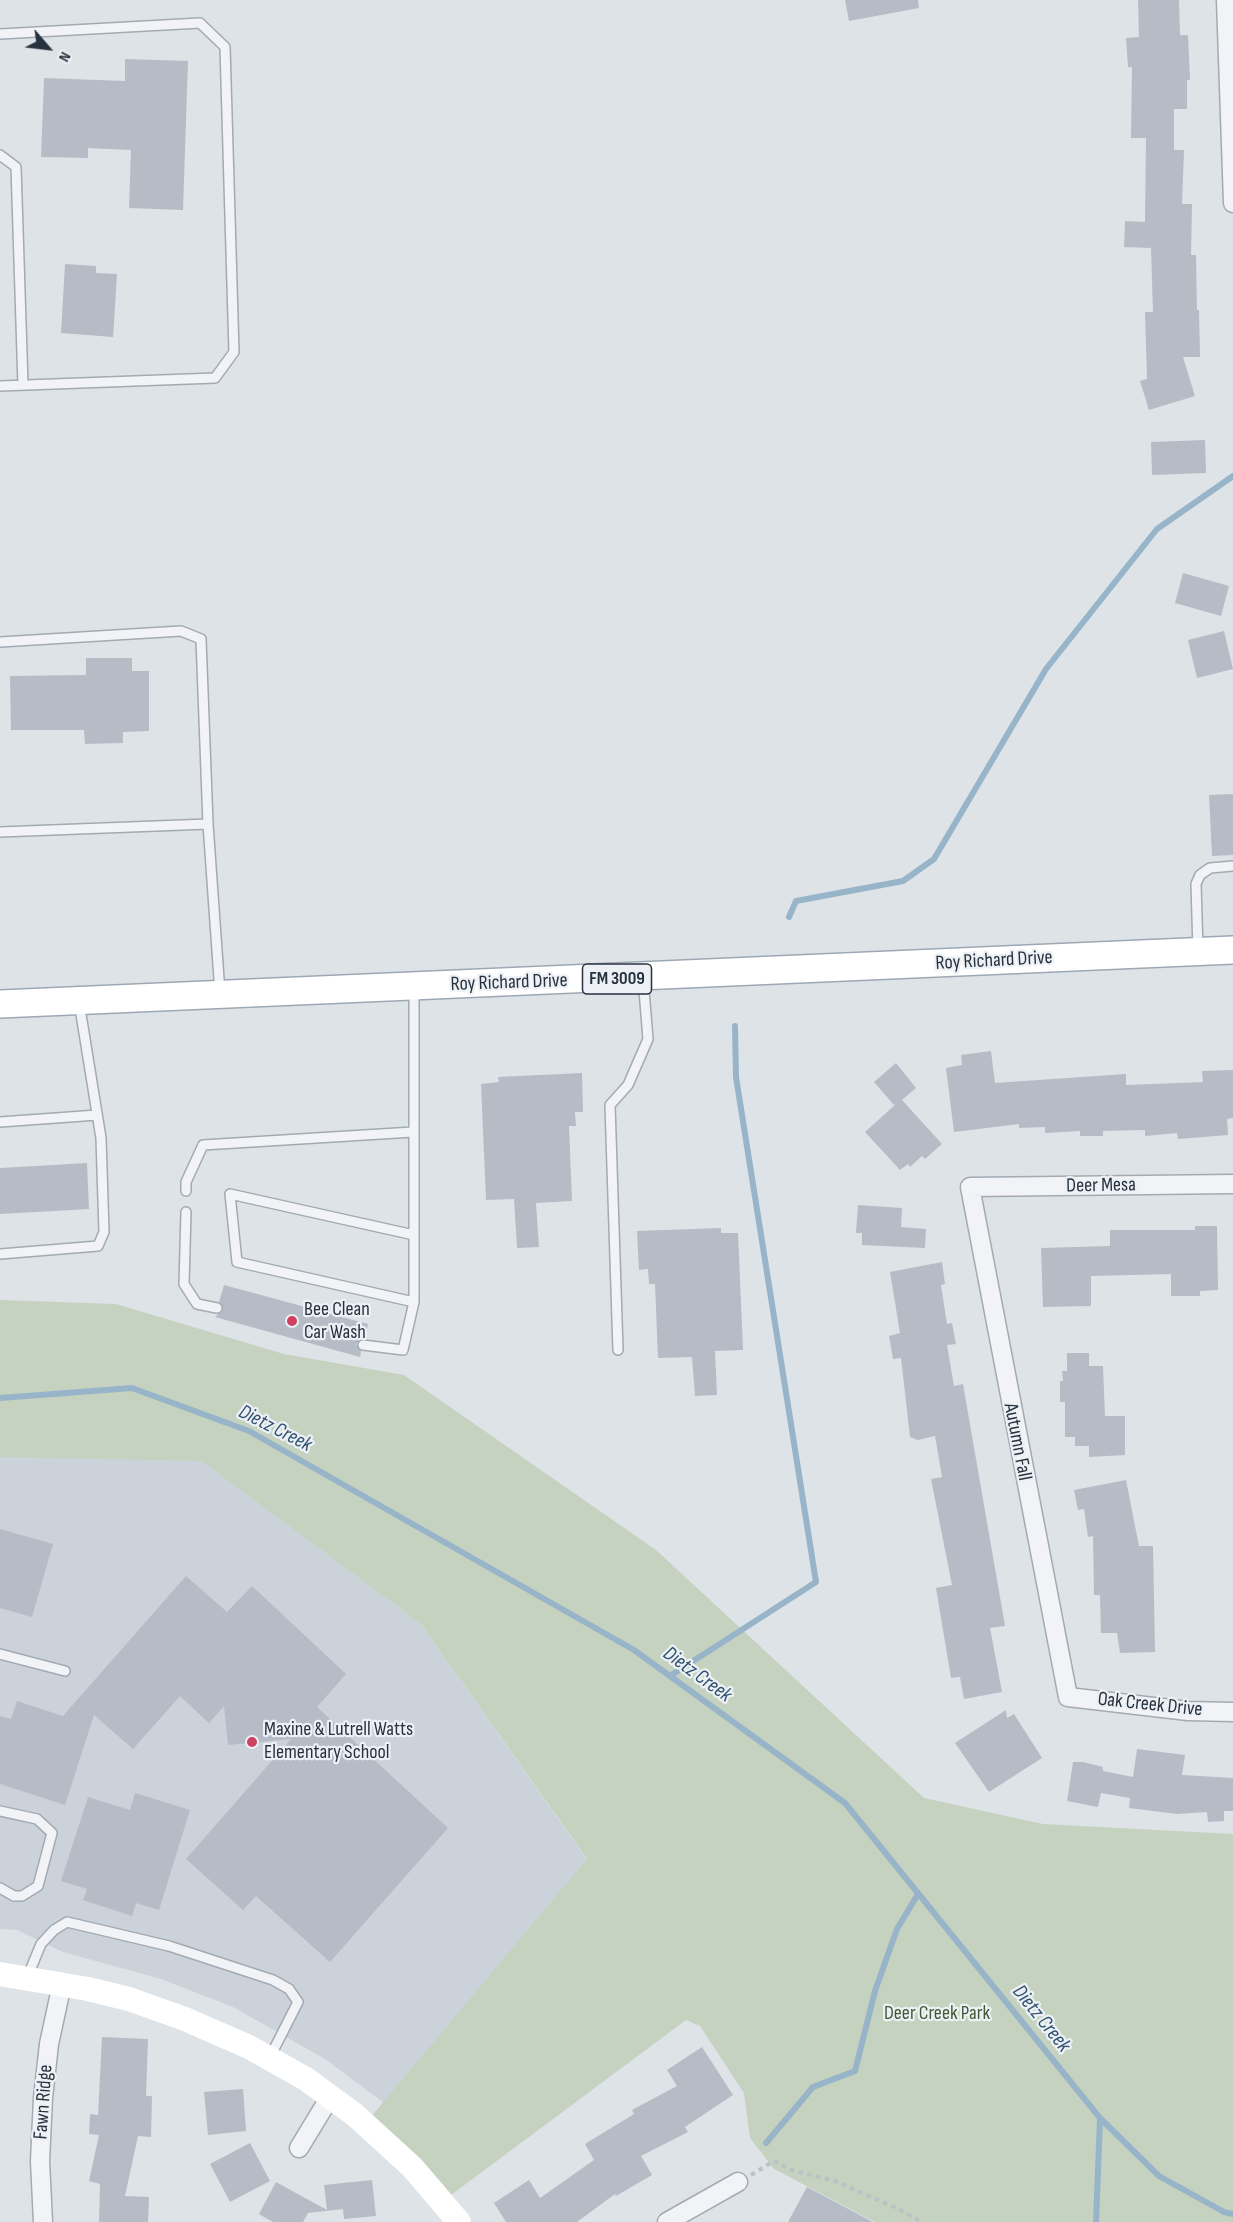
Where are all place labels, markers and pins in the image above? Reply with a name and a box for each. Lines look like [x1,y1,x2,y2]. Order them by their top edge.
place label: Bee Clean Car Wash [304,1298,370,1345]
marker: Bee Clean Car Wash [285,1314,299,1328]
place label: Maxine & Lutrell Watts Elementary School [264,1718,413,1765]
marker: Maxine & Lutrell Watts Elementary School [245,1735,259,1749]

